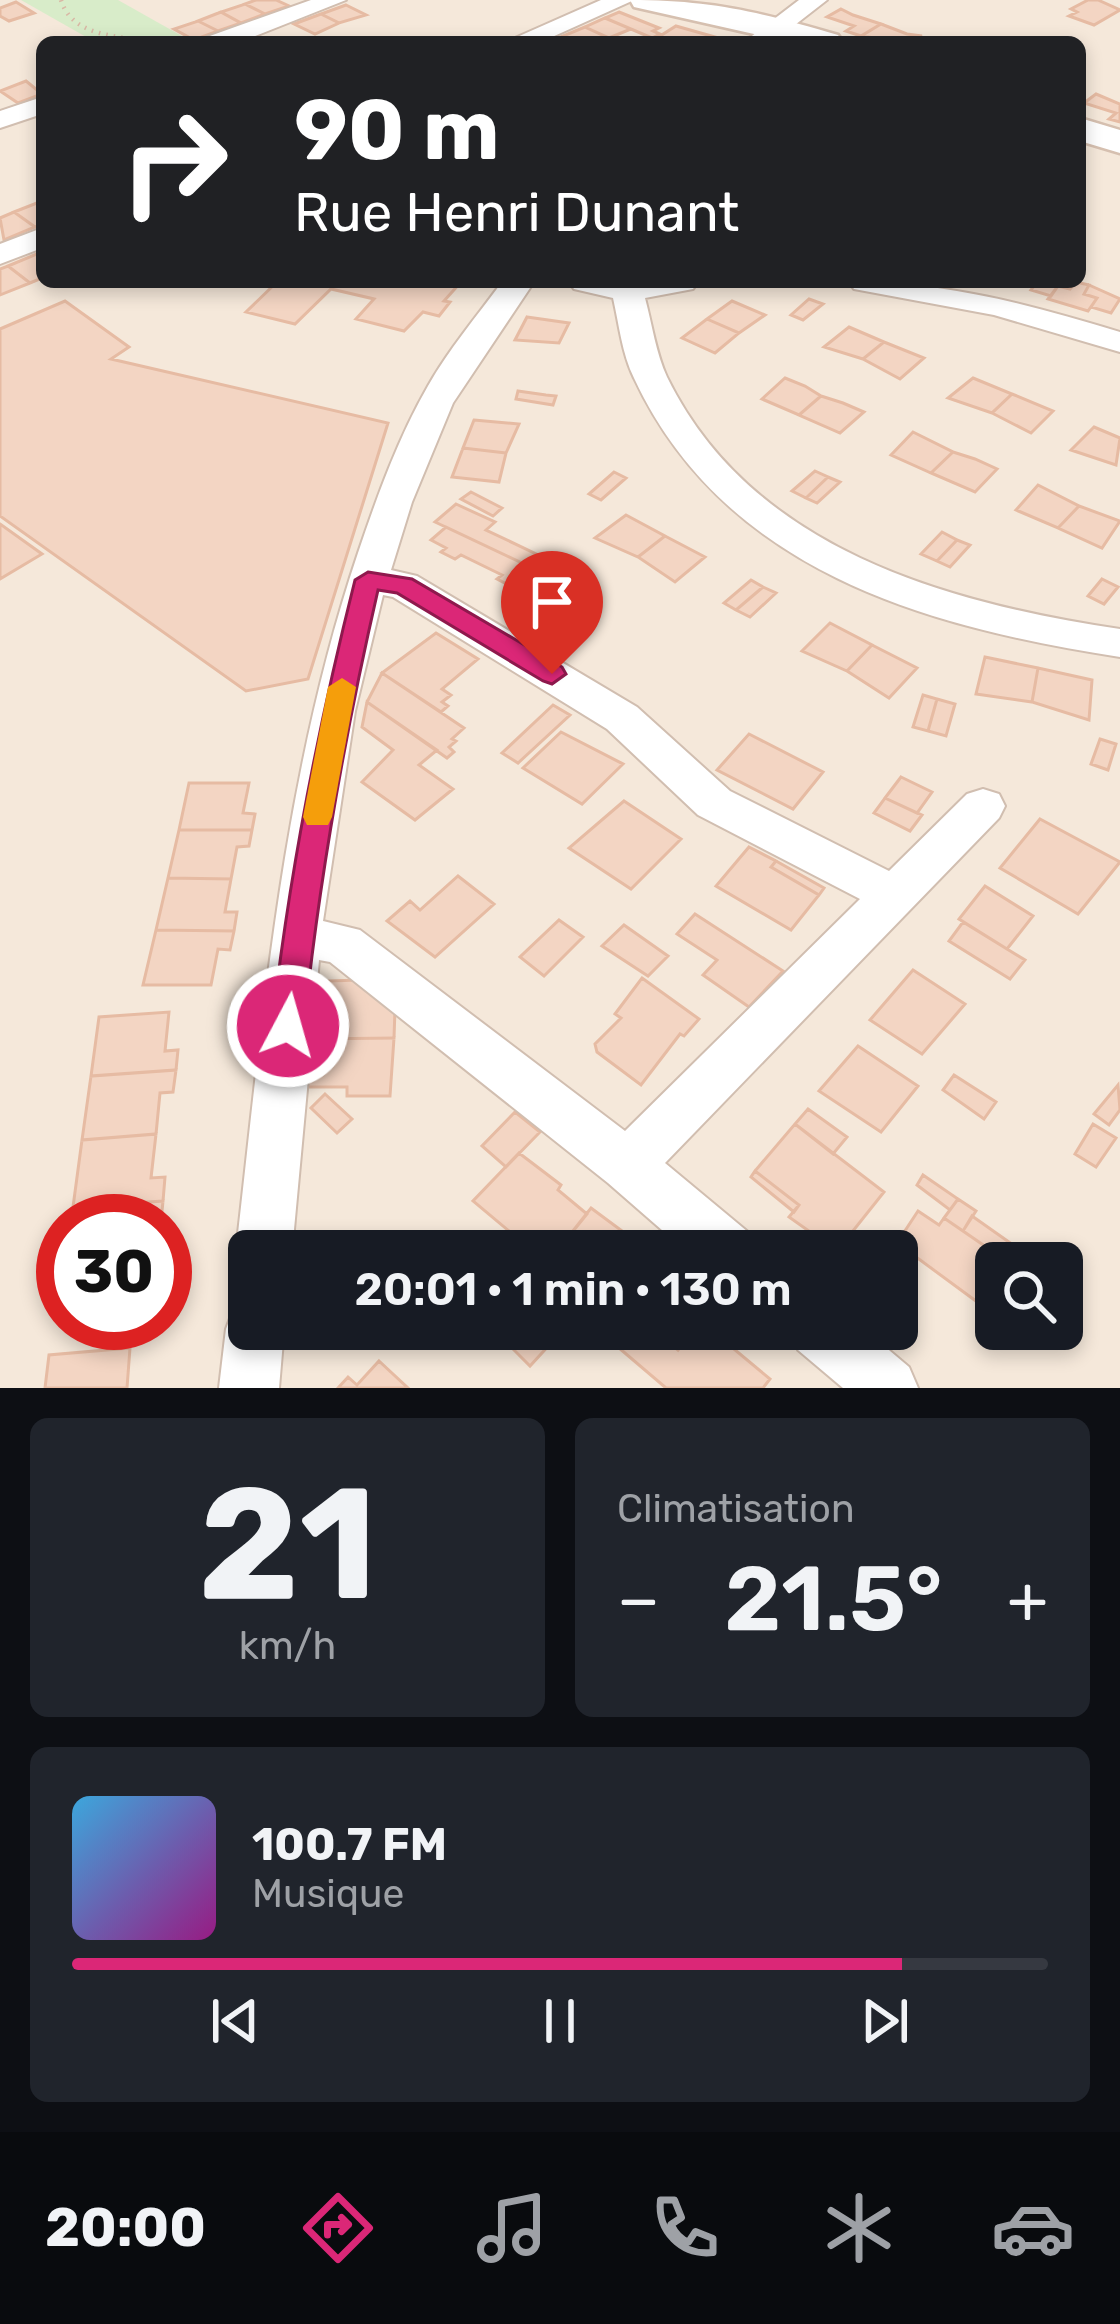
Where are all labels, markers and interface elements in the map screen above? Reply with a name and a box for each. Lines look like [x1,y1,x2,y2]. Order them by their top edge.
text: 90 m [294,80,500,180]
icon: right [96,84,252,240]
text: Rue Henri Dunant [294,181,739,245]
pin [501,551,603,674]
icon: arrive [519,569,585,635]
position arrow [225,963,351,1089]
speed limit sign: 30 [36,1194,192,1350]
map controls [975,1242,1083,1350]
button: search [975,1242,1083,1350]
text: 20:01 · 1 min · 130 m [354,1263,792,1316]
text: 21 [198,1452,377,1637]
text: Climatisation [617,1486,855,1532]
text: 21.5° [724,1546,943,1653]
text: − [617,1560,660,1639]
text: + [1007,1560,1048,1639]
text: km/h [239,1623,336,1669]
text: 100.7 FM [252,1818,447,1871]
text: Musique [252,1871,404,1917]
icon: previous [202,1988,268,2054]
icon: pause [527,1988,593,2054]
icon: next [852,1988,918,2054]
icon: directions [296,2186,380,2270]
icon: music [470,2186,554,2270]
icon: phone [643,2186,727,2270]
icon: climate [817,2186,901,2270]
icon: car [991,2186,1075,2270]
text: 20:00 [45,2196,206,2260]

